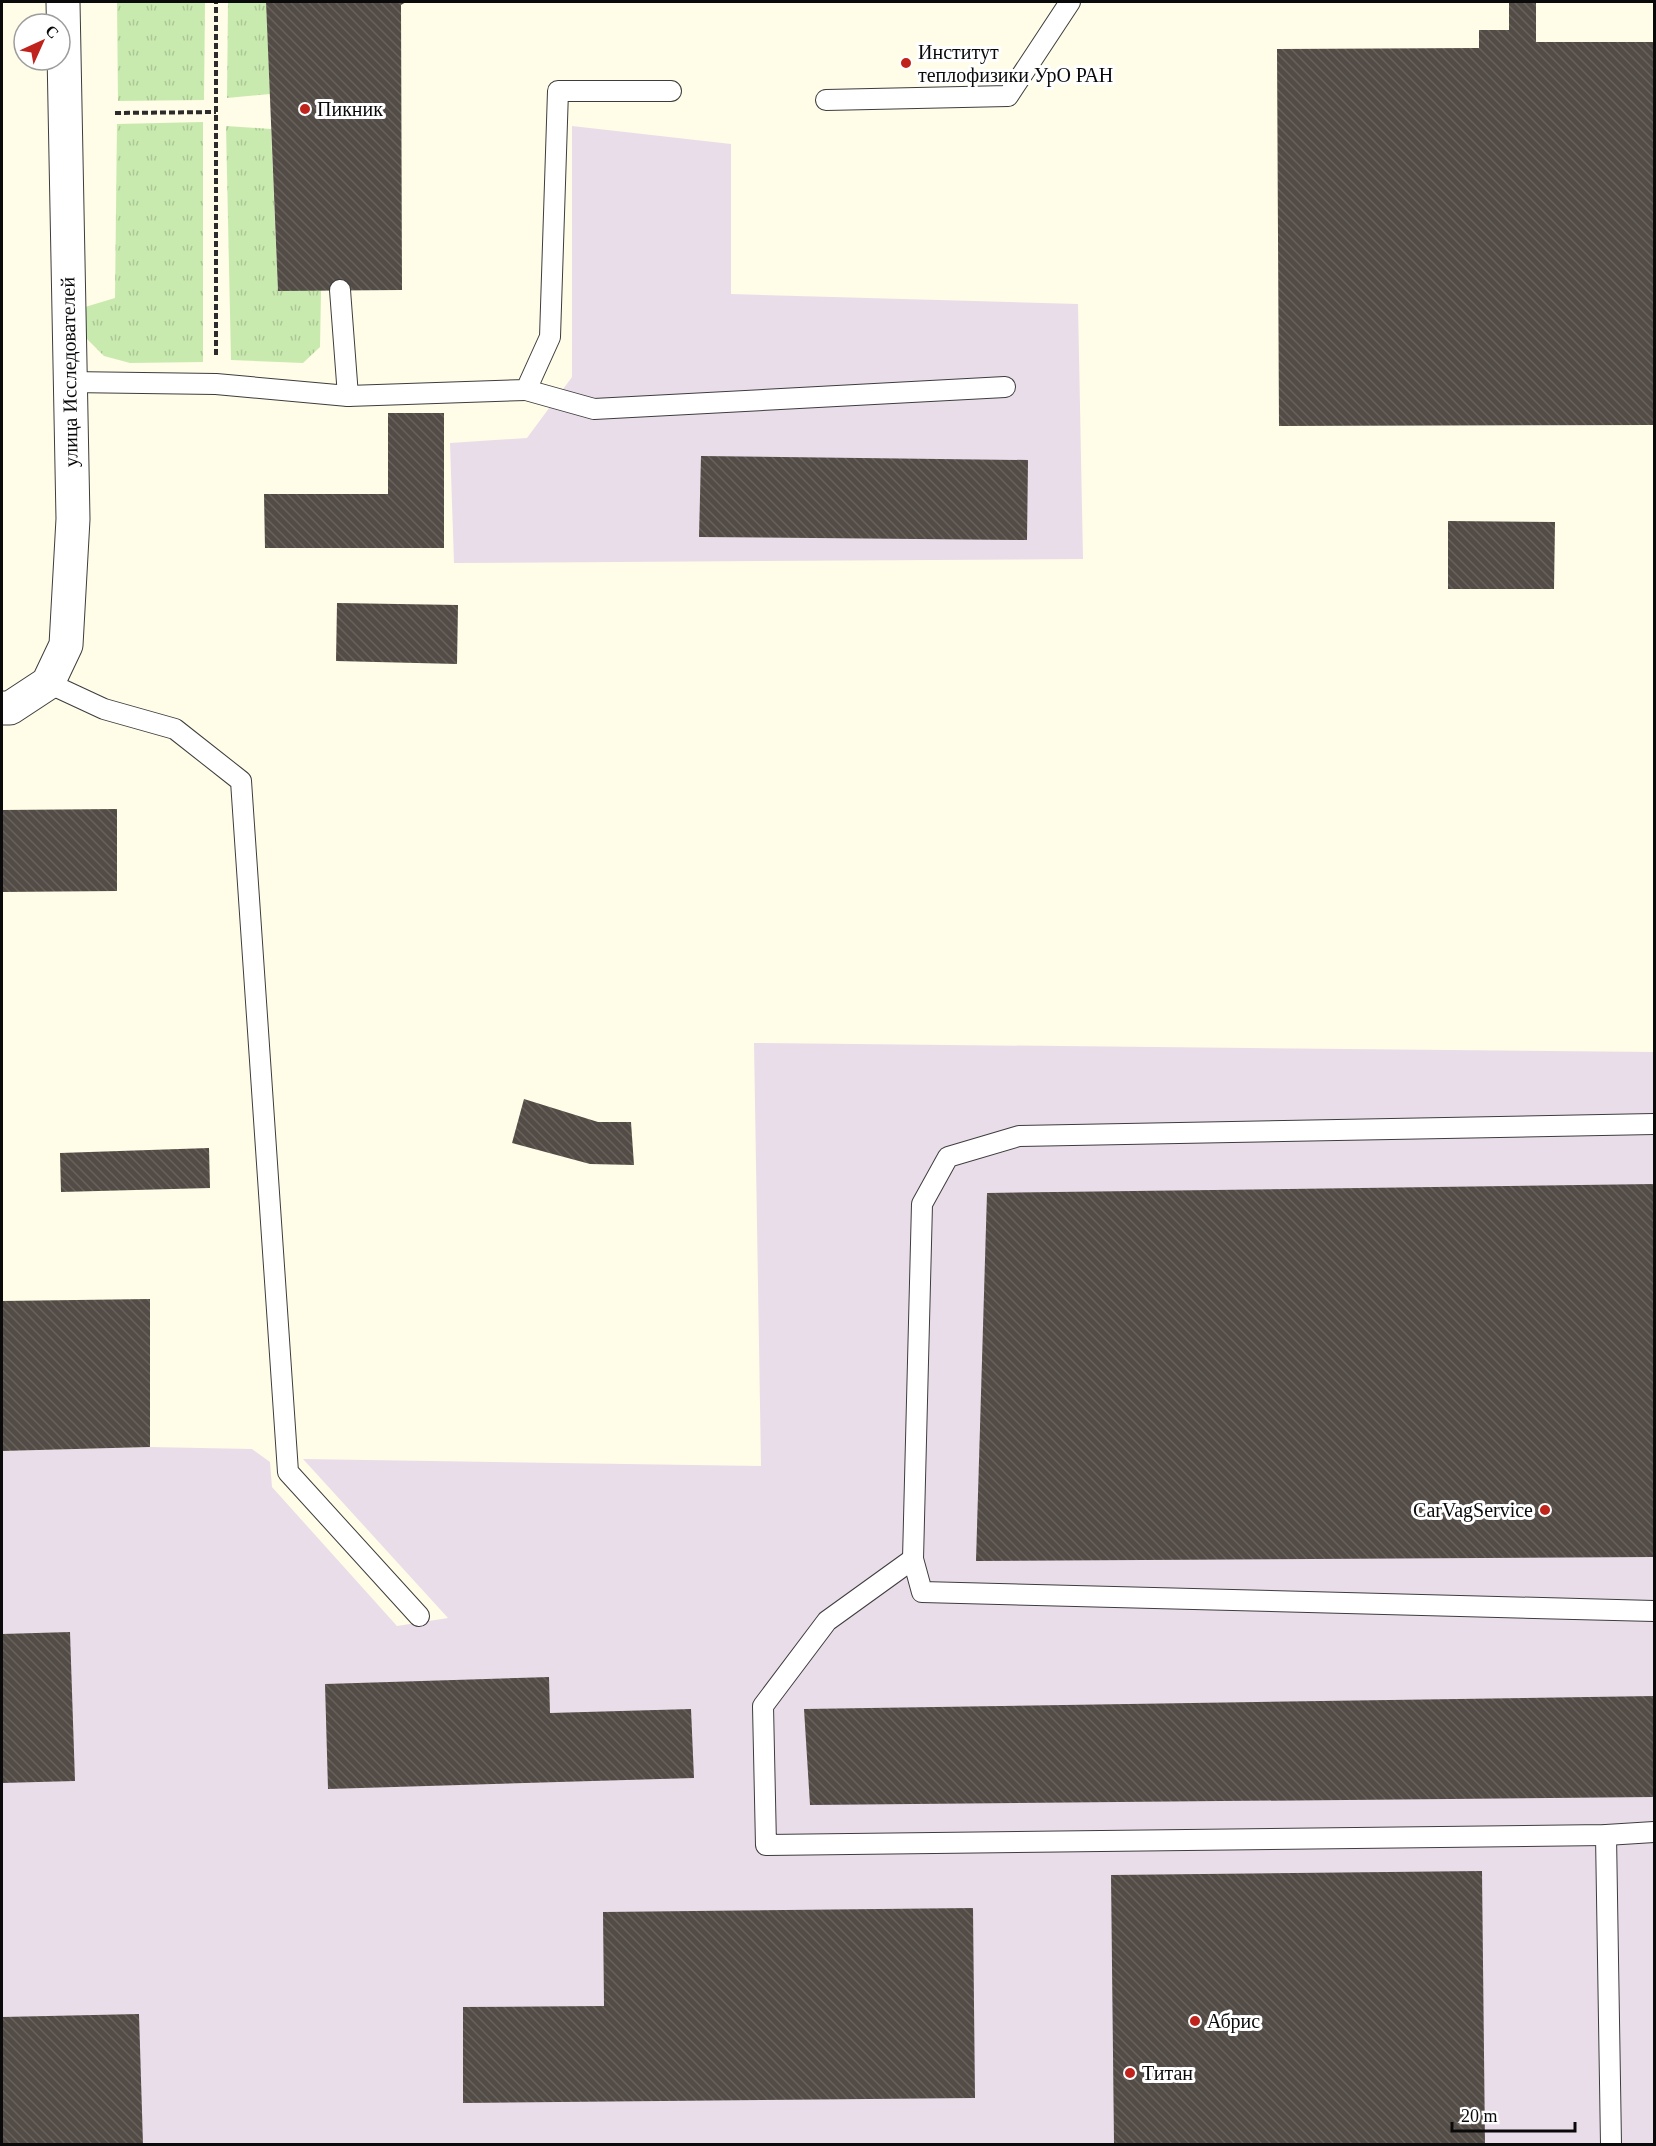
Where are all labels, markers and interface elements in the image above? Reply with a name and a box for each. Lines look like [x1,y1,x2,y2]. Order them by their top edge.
north arrow [12,12,72,72]
text: С [42,22,62,42]
place label: Институт теплофизики УрО РАН [918,41,1113,87]
marker: Институт теплофизики УрО РАН [899,56,913,70]
place label: Пикник [317,98,383,120]
marker: Пикник [298,102,312,116]
street label: улица Исследователей [56,276,83,467]
place label: CarVagService [1413,1499,1533,1522]
marker: CarVagService [1538,1503,1552,1517]
place label: Абрис [1207,2010,1260,2033]
marker: Абрис [1188,2014,1202,2028]
place label: Титан [1142,2062,1193,2084]
marker: Титан [1123,2066,1137,2080]
scale bar [1452,2095,1575,2133]
text: 20 m [1461,2106,1498,2126]

